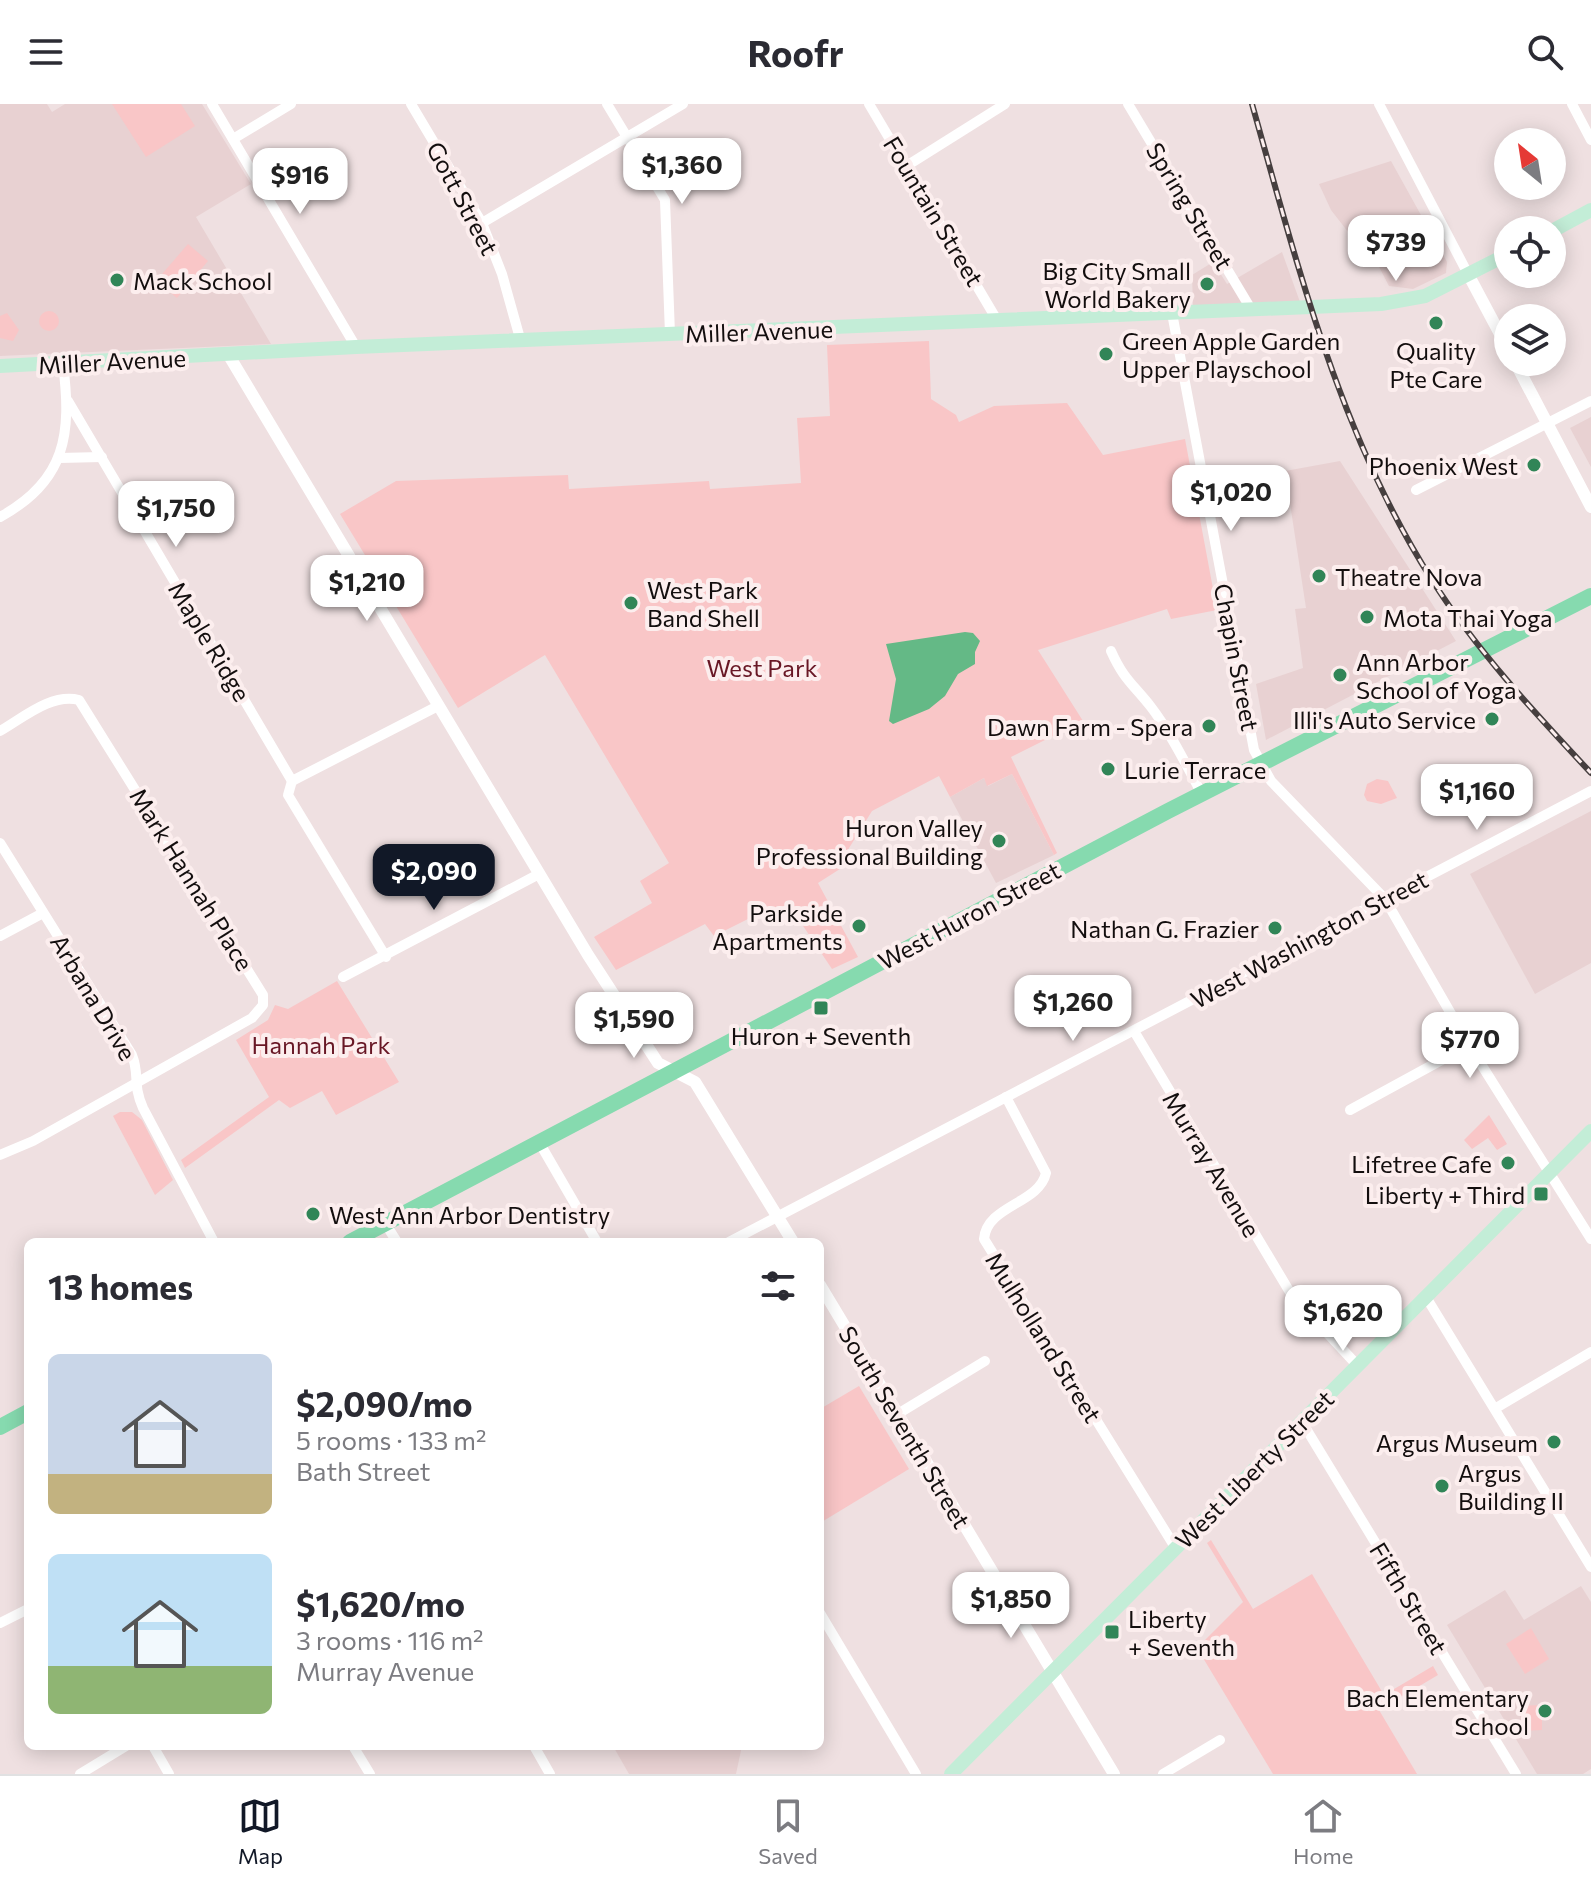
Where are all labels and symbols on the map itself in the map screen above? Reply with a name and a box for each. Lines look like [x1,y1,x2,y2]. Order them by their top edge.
north arrow [1494,128,1566,200]
street label: Fountain Street [878,131,990,291]
street label: Gott Street [421,137,505,260]
street label: Spring Street [1141,137,1239,275]
pin: $1,360 [617,138,747,206]
pin: $916 [253,148,347,216]
pin: $739 [1349,215,1443,283]
place label: Big City Small World Bakery [1043,256,1191,313]
place label: Mack School [133,266,272,295]
marker: Mack School [108,271,126,289]
marker: Big City Small World Bakery [1198,275,1216,293]
street label: Miller Avenue [684,314,834,348]
marker: Quality Pte Care [1427,314,1445,332]
place label: Green Apple Garden Upper Playschool [1122,326,1340,383]
place label: Quality Pte Care [1390,336,1482,393]
street label: Miller Avenue [37,343,187,379]
marker: Green Apple Garden Upper Playschool [1097,345,1115,363]
place label: Phoenix West [1369,451,1518,480]
marker: Phoenix West [1525,456,1543,474]
pin: $1,020 [1166,465,1296,533]
pin: $1,750 [111,481,241,549]
pin: $1,210 [302,555,432,623]
place label: Theatre Nova [1335,562,1482,591]
marker: Theatre Nova [1310,567,1328,585]
place label: West Park Band Shell [647,575,760,632]
street label: Maple Ridge [163,576,257,706]
street label: Chapin Street [1209,581,1266,733]
marker: West Park Band Shell [622,594,640,612]
place label: Mota Thai Yoga [1383,603,1553,632]
marker: Mota Thai Yoga [1358,608,1376,626]
place label: Ann Arbor School of Yoga [1356,647,1516,704]
park label: West Park [707,653,817,682]
marker: Ann Arbor School of Yoga [1331,666,1349,684]
place label: Illi's Auto Service [1293,705,1476,734]
marker: Illi's Auto Service [1483,710,1501,728]
place label: Dawn Farm - Spera [987,712,1193,741]
marker: Dawn Farm - Spera [1200,717,1218,735]
place label: Lurie Terrace [1124,755,1266,784]
marker: Lurie Terrace [1099,760,1117,778]
pin: $1,160 [1412,764,1542,832]
street label: Mark Hannah Place [124,782,260,976]
place label: Huron Valley Professional Building [756,813,983,870]
marker: Huron Valley Professional Building [990,832,1008,850]
pin: $2,090 [369,844,499,912]
street label: West Huron Street [873,855,1065,975]
street label: West Washington Street [1186,864,1433,1014]
place label: Parkside Apartments [712,898,843,955]
place label: Nathan G. Frazier [1070,914,1259,943]
marker: Parkside Apartments [850,917,868,935]
marker: Nathan G. Frazier [1266,919,1284,937]
street label: Arbana Drive [45,929,143,1065]
pin: $1,260 [1008,975,1138,1043]
pin: $1,590 [569,992,699,1060]
marker: Huron + Seventh [812,999,830,1017]
pin: $770 [1423,1012,1517,1080]
place label: Huron + Seventh [731,1021,911,1050]
park label: Hannah Park [251,1030,391,1059]
street label: Murray Avenue [1157,1086,1267,1242]
place label: Lifetree Cafe [1351,1149,1492,1178]
marker: Lifetree Cafe [1499,1154,1517,1172]
place label: Liberty + Third [1365,1180,1525,1209]
marker: Liberty + Third [1532,1185,1550,1203]
place label: West Ann Arbor Dentistry [329,1200,610,1229]
marker: West Ann Arbor Dentistry [304,1205,322,1223]
street label: Mulholland Street [980,1247,1108,1428]
pin: $1,620 [1278,1285,1408,1353]
street label: South Seventh Street [833,1321,977,1534]
street label: West Liberty Street [1169,1384,1339,1554]
place label: Argus Museum [1376,1428,1538,1457]
marker: Argus Museum [1545,1433,1563,1451]
place label: Argus Building II [1458,1458,1564,1515]
marker: Argus Building II [1433,1477,1451,1495]
street label: Fifth Street [1364,1537,1454,1659]
pin: $1,850 [946,1572,1076,1640]
place label: Liberty + Seventh [1128,1604,1235,1661]
marker: Liberty + Seventh [1103,1623,1121,1641]
place label: Bach Elementary School [1346,1683,1529,1740]
marker: Bach Elementary School [1536,1702,1554,1720]

